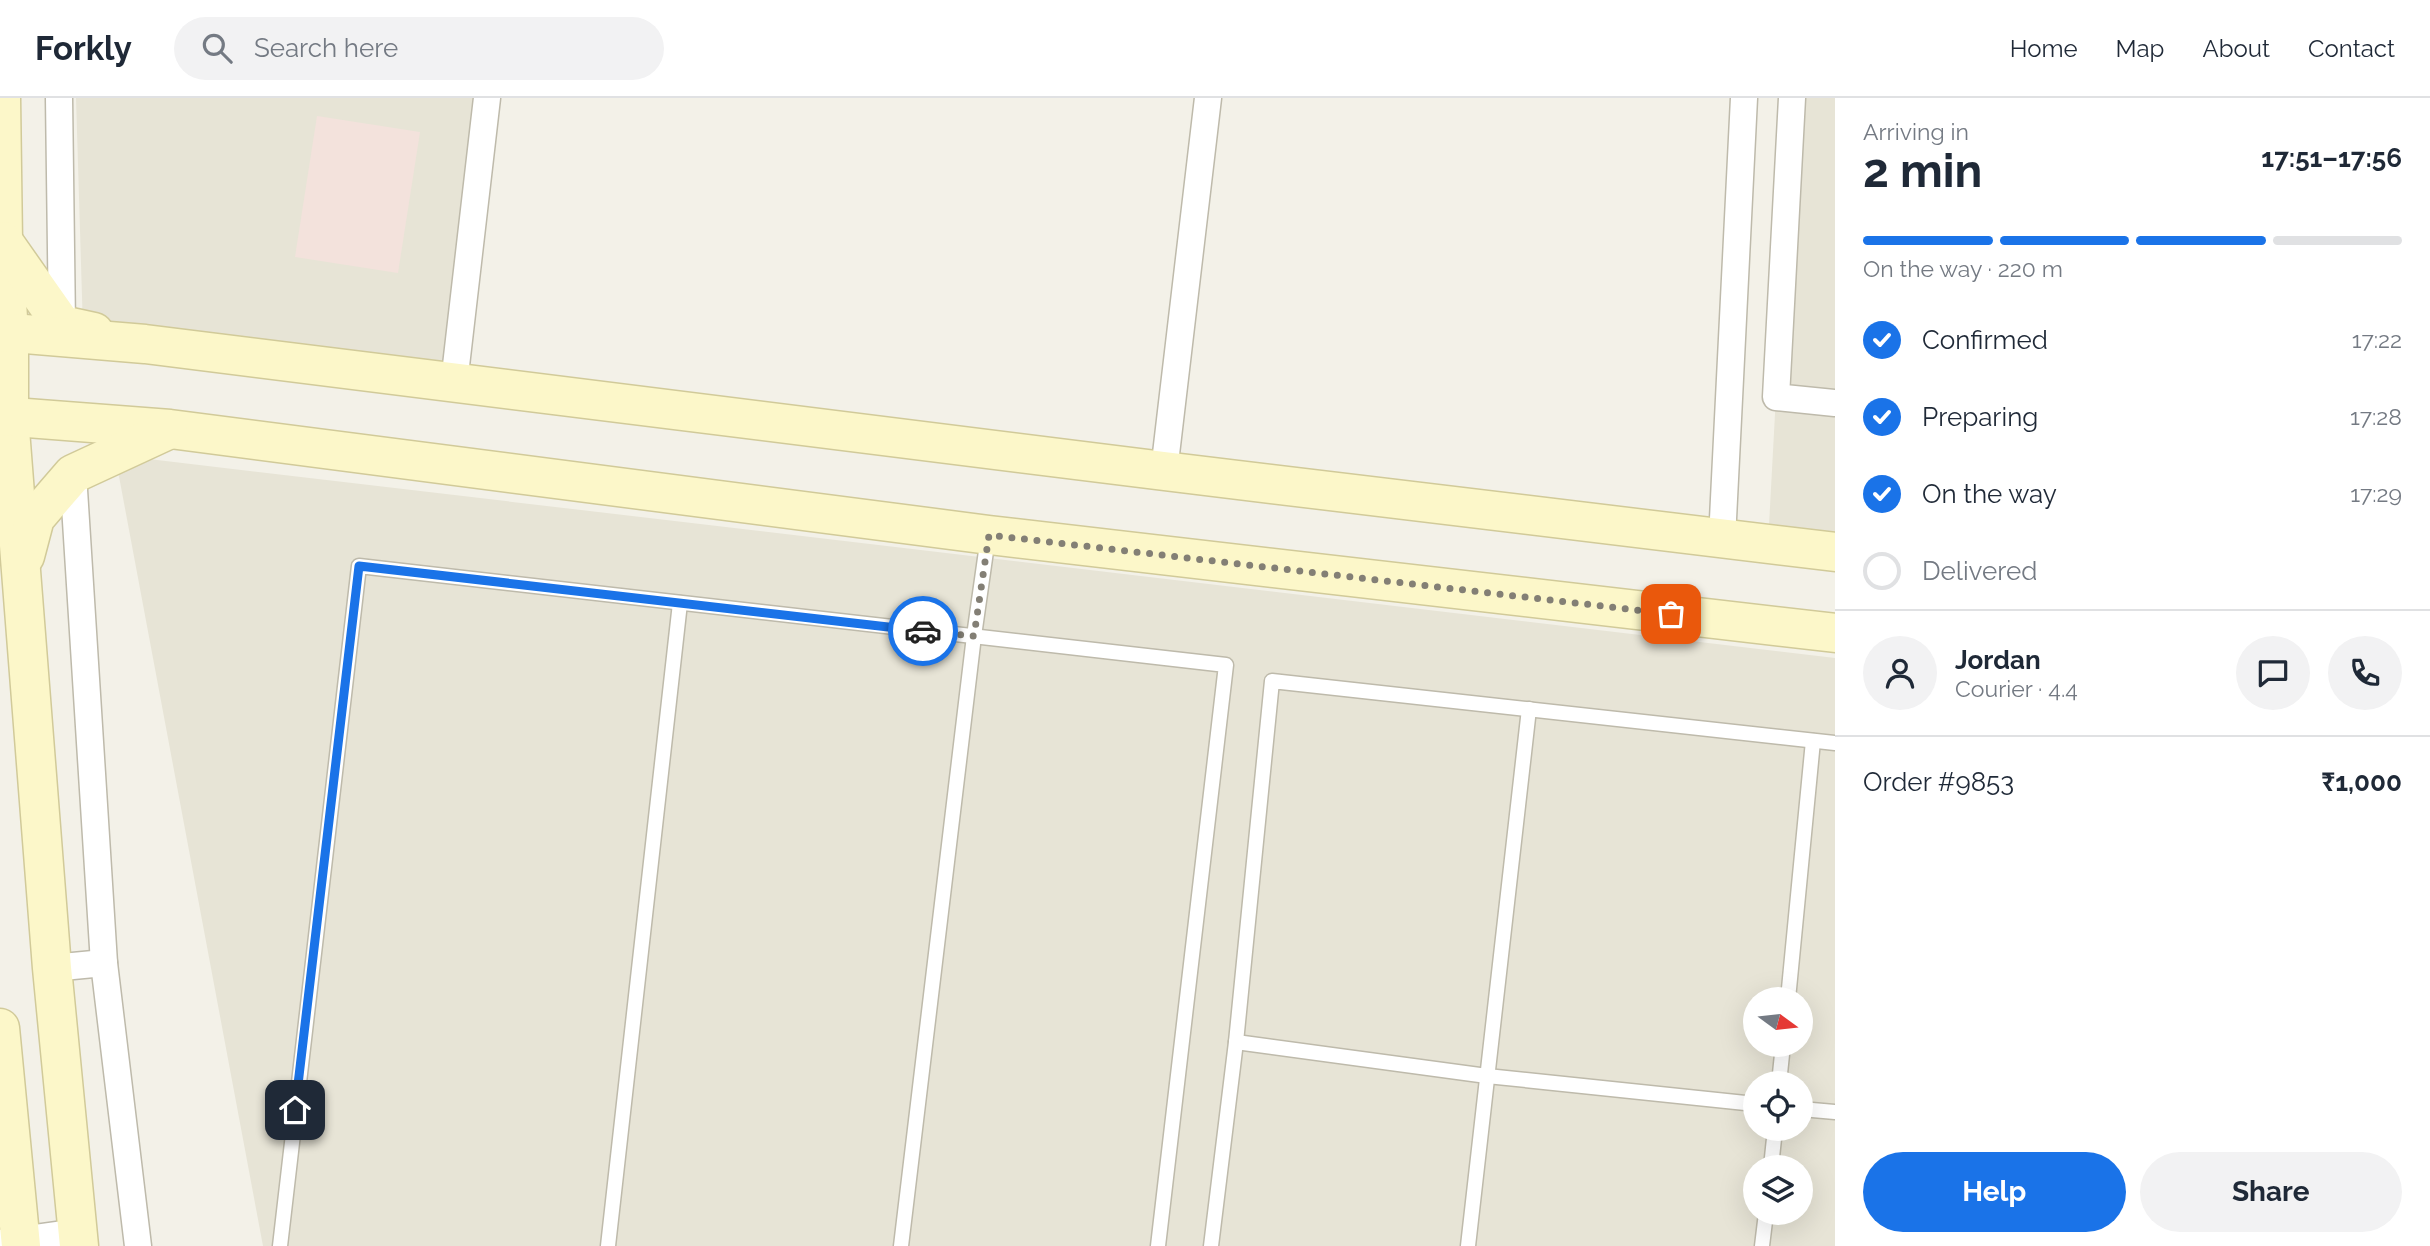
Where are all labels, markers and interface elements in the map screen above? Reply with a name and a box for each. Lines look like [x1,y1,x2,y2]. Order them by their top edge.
search box [174,17,664,80]
text: Forkly [35,29,132,68]
icon: search [198,29,236,67]
text: Search here [254,33,398,63]
text: Home [2010,34,2078,63]
text: Map [2116,34,2164,63]
text: About [2202,34,2270,63]
text: Contact [2308,34,2395,63]
text: Arriving in [1863,118,1969,145]
text: 17:51–17:56 [2261,143,2402,173]
text: 2 min [1863,144,1982,198]
text: On the way · 220 m [1863,255,2063,282]
icon: check [1863,321,1901,359]
text: Confirmed [1922,325,2048,355]
text: 17:22 [2352,326,2402,353]
icon: check [1863,398,1901,436]
text: Preparing [1922,402,2038,432]
text: 17:28 [2350,403,2402,430]
icon: check [1863,475,1901,513]
text: On the way [1922,479,2057,509]
text: 17:29 [2350,480,2402,507]
text: Delivered [1922,556,2037,586]
pin [1641,584,1701,644]
icon: bag [1652,595,1690,633]
courier [888,596,958,666]
icon: car [904,612,942,650]
button: person [1863,636,1937,710]
button: chat [2236,636,2310,710]
button: phone [2328,636,2402,710]
text: Jordan [1955,645,2041,675]
text: Courier · 4.4 [1955,675,2078,702]
text: Order #9853 [1863,767,2014,797]
text: ₹1,000 [2321,767,2402,797]
north arrow [1743,987,1813,1057]
map controls [1743,987,1813,1225]
button: locate [1743,1071,1813,1141]
pin [265,1080,325,1140]
icon: home [276,1091,314,1129]
button: Help [1863,1152,2126,1232]
button: Share [2140,1152,2402,1232]
button: layers [1743,1155,1813,1225]

